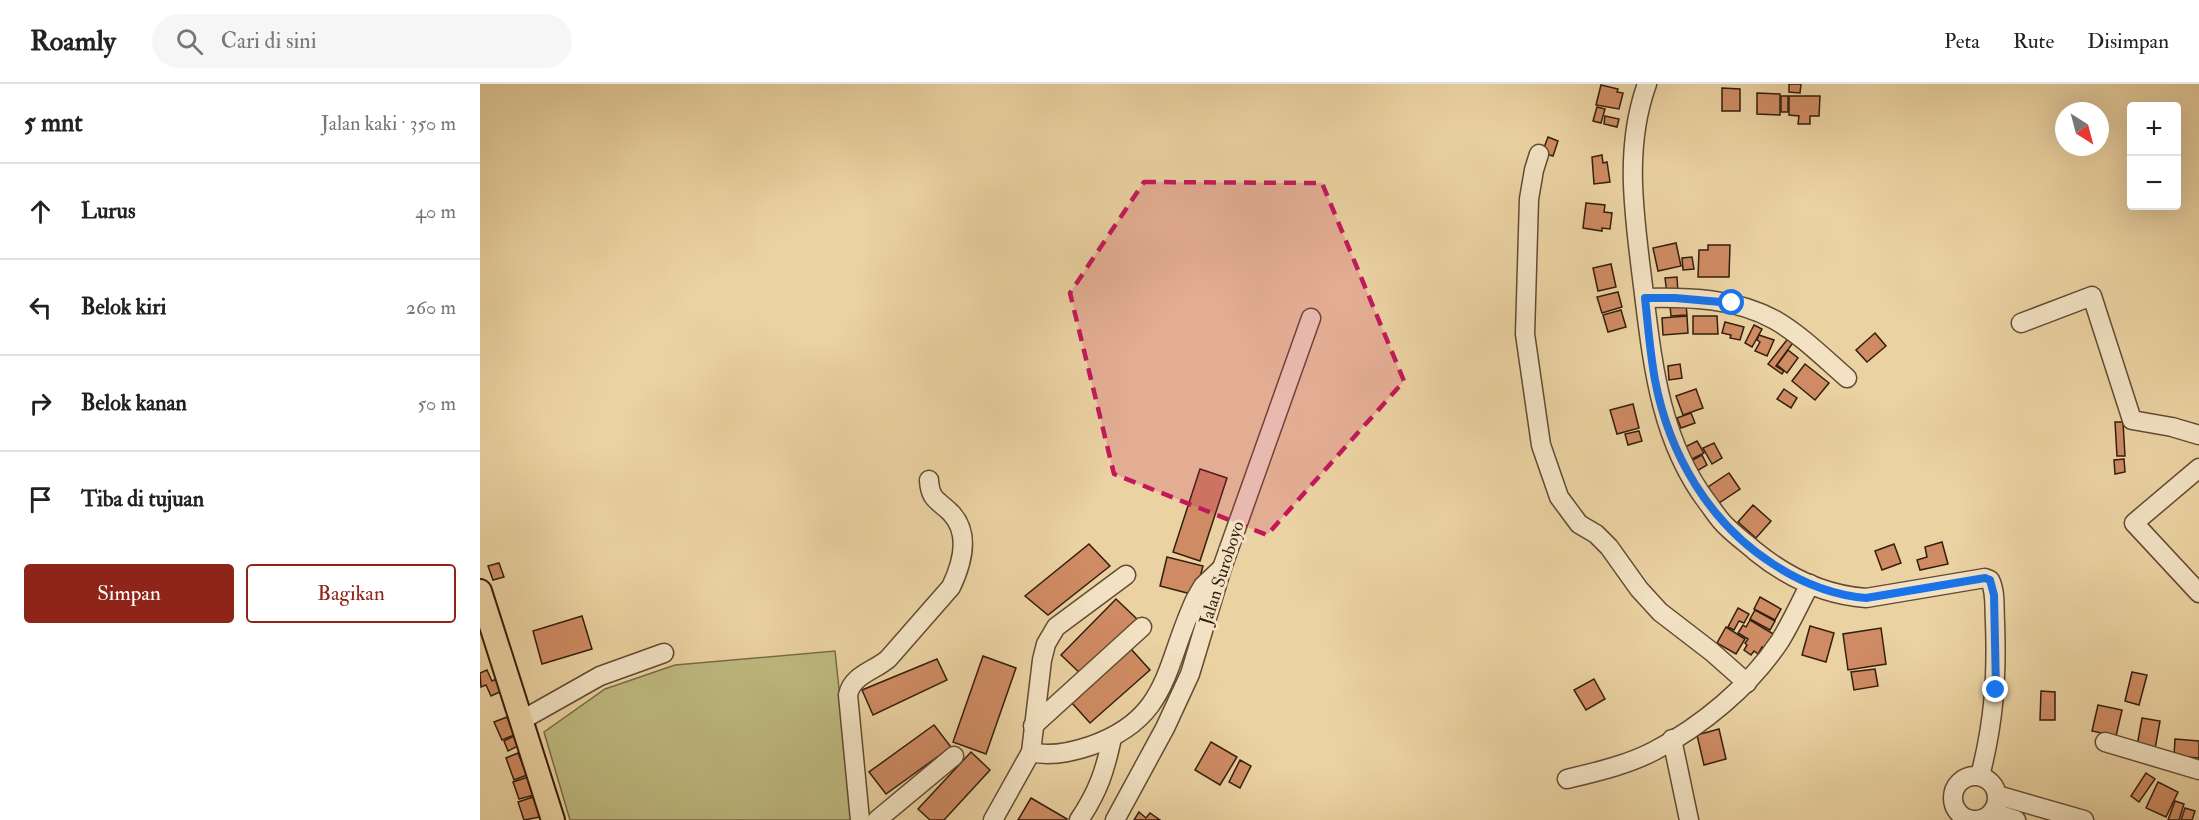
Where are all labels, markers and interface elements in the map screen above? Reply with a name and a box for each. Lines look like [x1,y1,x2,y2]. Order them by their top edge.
search box [152,14,572,68]
text: Roamly [30,24,116,59]
icon: search [173,25,206,58]
text: Cari di sini [221,27,317,55]
text: Peta [1944,28,1980,55]
text: Rute [2013,28,2054,55]
text: Disimpan [2087,28,2169,55]
north arrow [2055,102,2109,156]
map controls [2127,102,2181,210]
button: + [2127,102,2181,156]
text: 5 mnt [24,107,83,139]
text: Jalan kaki · 350 m [321,111,456,136]
button: − [2127,156,2181,210]
icon: ahead [24,195,57,228]
text: Lurus [81,197,135,225]
text: 40 m [415,199,456,224]
route start [1718,289,1744,315]
icon: left [24,291,57,324]
text: Belok kiri [81,293,166,321]
text: 260 m [406,295,456,320]
icon: right [24,387,57,420]
text: Belok kanan [81,389,187,417]
text: 50 m [417,391,456,416]
icon: arrive [24,483,57,516]
text: Tiba di tujuan [81,485,204,513]
street label: Jalan Suroboyo [1194,518,1250,629]
button: Simpan [24,564,234,623]
button: Bagikan [246,564,456,623]
route end [1982,676,2008,702]

